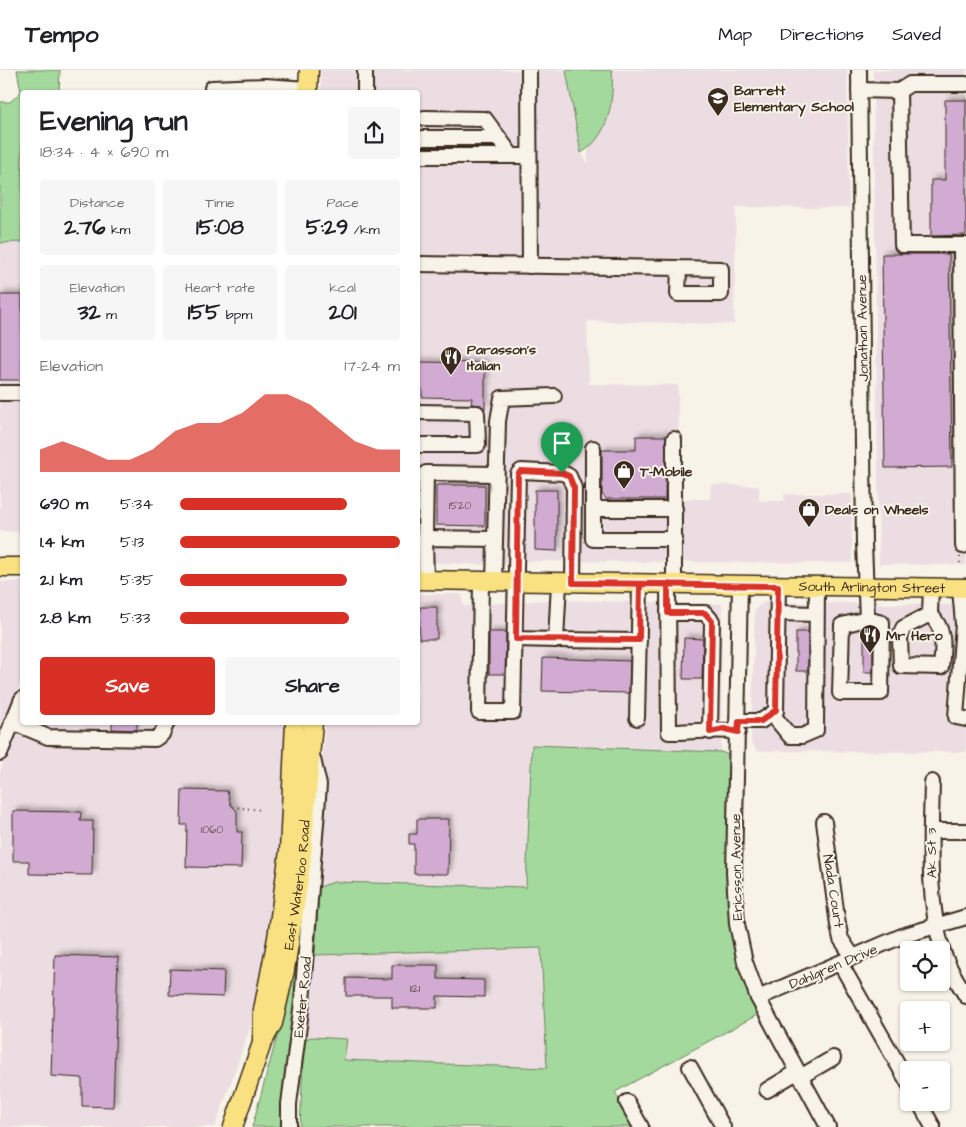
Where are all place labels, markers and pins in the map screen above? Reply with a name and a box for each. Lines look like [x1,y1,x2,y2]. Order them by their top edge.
place label: Barrett Elementary School [734,81,855,117]
school or university icon: Barrett Elementary School [706,86,730,117]
place label: Parasson's Italian [467,340,536,376]
restaurant icon: Parasson's Italian [439,345,463,376]
pin [541,422,583,473]
shop icon: T-Mobile [612,459,636,490]
place label: T-Mobile [639,462,693,482]
shop icon: Deals on Wheels [797,497,821,528]
place label: Deals on Wheels [825,500,929,520]
restaurant icon: Mr Hero [858,623,882,654]
place label: Mr Hero [886,626,943,646]

